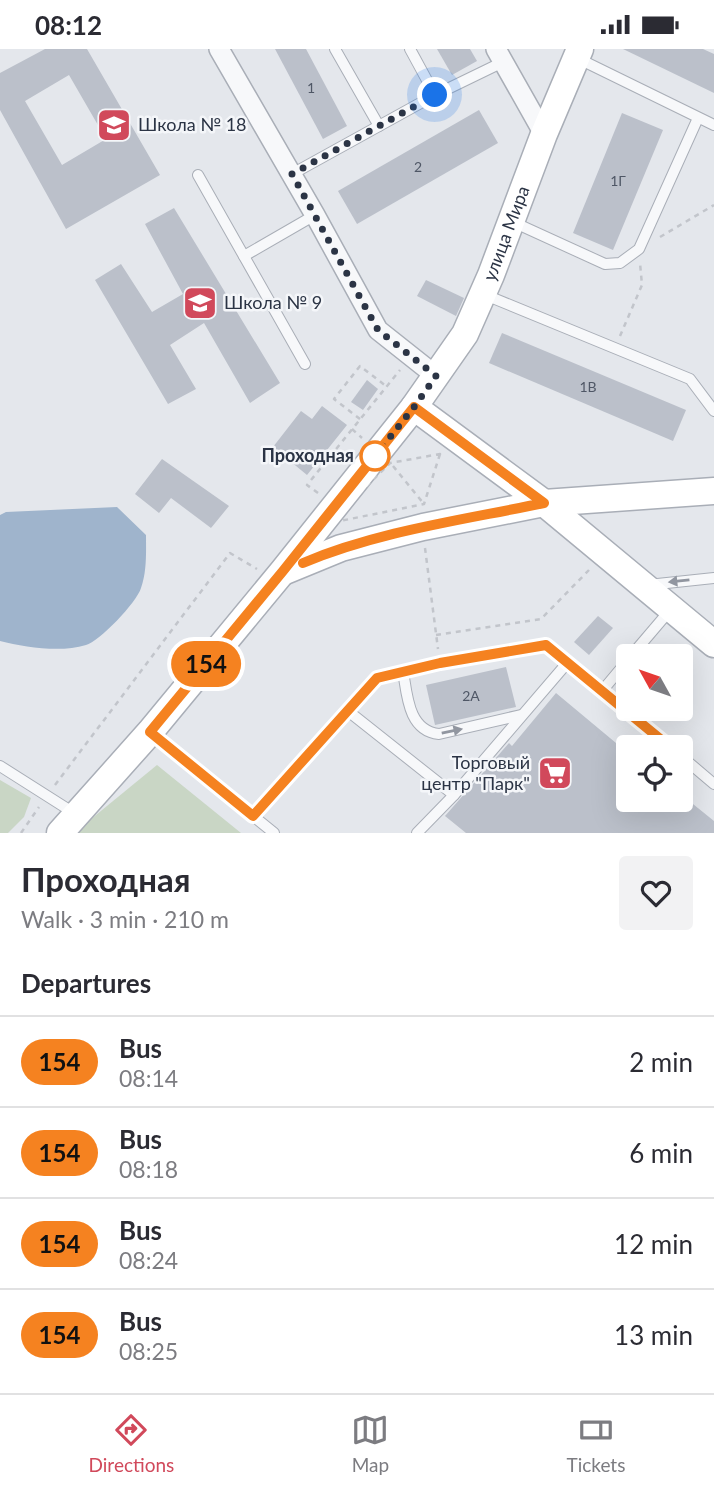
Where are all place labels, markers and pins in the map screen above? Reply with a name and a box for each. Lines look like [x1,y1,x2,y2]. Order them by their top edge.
school or university icon: Школа № 18 [95,106,133,144]
place label: Школа № 18 [138,113,247,135]
school or university icon: Школа № 9 [181,284,219,322]
place label: Школа № 9 [224,291,322,313]
marker: Проходная [360,441,390,471]
place label: Проходная [262,444,354,466]
place label: Торговый центр "Парк" [421,751,530,794]
supermarket icon: Торговый центр "Парк" [536,754,574,792]

